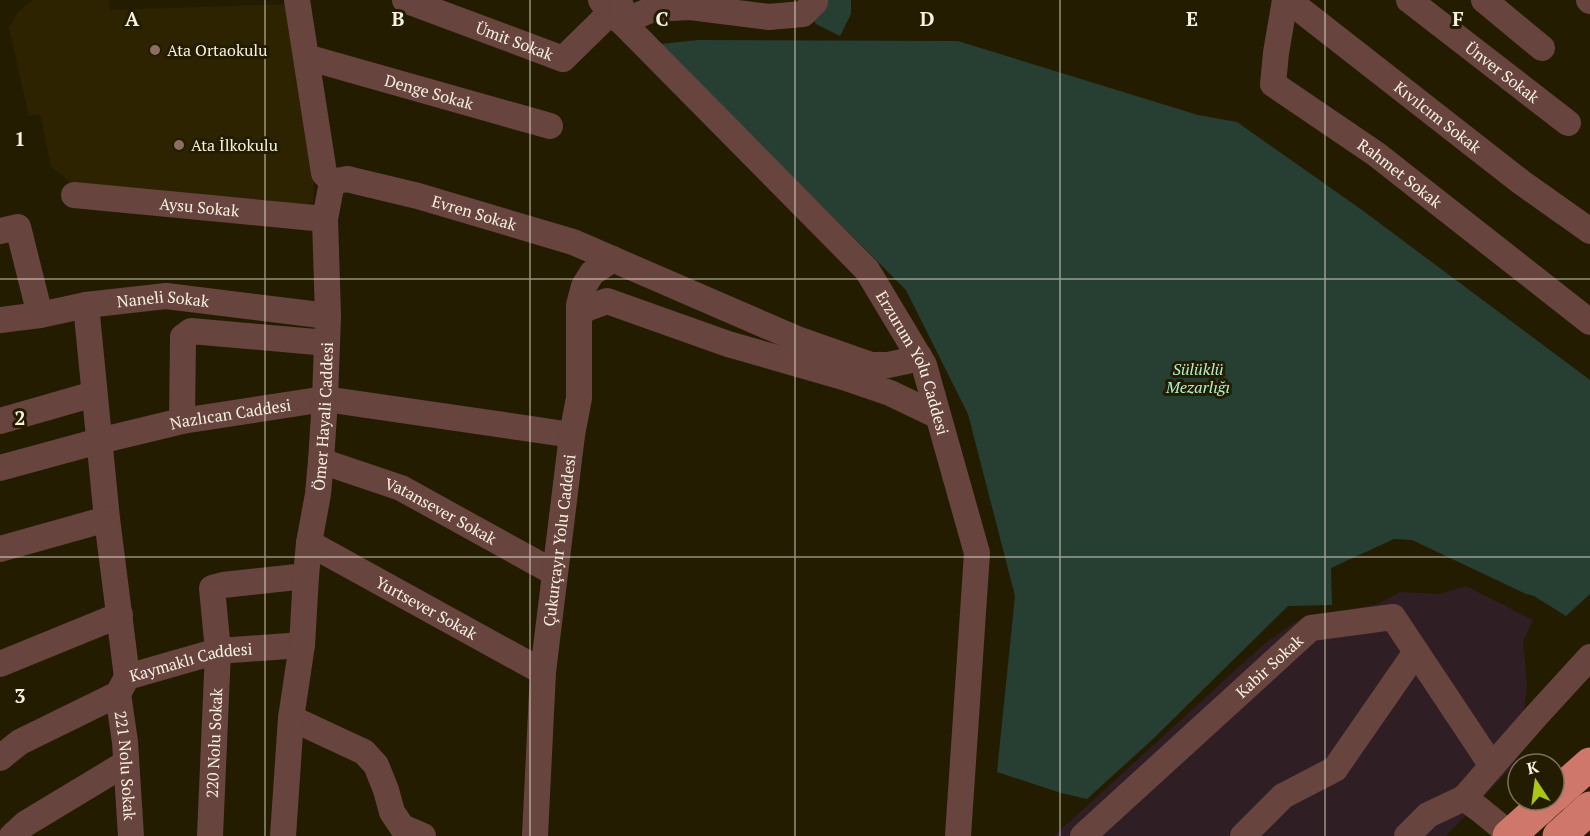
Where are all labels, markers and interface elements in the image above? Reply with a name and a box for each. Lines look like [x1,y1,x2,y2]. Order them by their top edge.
text: A [125,5,140,32]
text: B [392,5,405,32]
text: C [655,5,669,32]
text: D [920,5,934,32]
text: E [1186,5,1198,32]
text: F [1452,5,1464,32]
street label: Ümit Sokak [473,16,557,66]
street label: Ünver Sokak [1461,36,1545,108]
place label: Ata Ortaokulu [167,39,267,61]
marker: Ata Ortaokulu [148,43,162,57]
street label: Denge Sokak [382,69,477,115]
street label: Kıvılcım Sokak [1390,76,1486,158]
text: 1 [14,125,26,152]
place label: Ata İlkokulu [191,134,278,156]
street label: Rahmet Sokak [1353,134,1447,213]
marker: Ata İlkokulu [172,138,186,152]
street label: Evren Sokak [429,190,520,236]
street label: Aysu Sokak [159,192,241,222]
street label: Naneli Sokak [116,285,211,312]
street label: Erzurum Yolu Caddesi [871,287,954,438]
street label: Ömer Hayali Caddesi [307,341,338,492]
park label: Sülüklü Mezarlığı [1165,358,1230,398]
street label: Nazlıcan Caddesi [168,393,293,435]
text: 2 [14,404,26,431]
street label: Çukurçayır Yolu Caddesi [538,453,581,628]
street label: Vatansever Sokak [382,472,501,550]
street label: Yurtsever Sokak [372,571,482,645]
street label: Kabir Sokak [1231,629,1308,703]
street label: Kaymaklı Caddesi [127,638,253,687]
text: 3 [14,682,26,709]
street label: 220 Nolu Sokak [201,687,227,799]
street label: 221 Nolu Sokak [110,709,141,822]
north arrow [1506,752,1566,812]
text: K [1525,755,1541,779]

